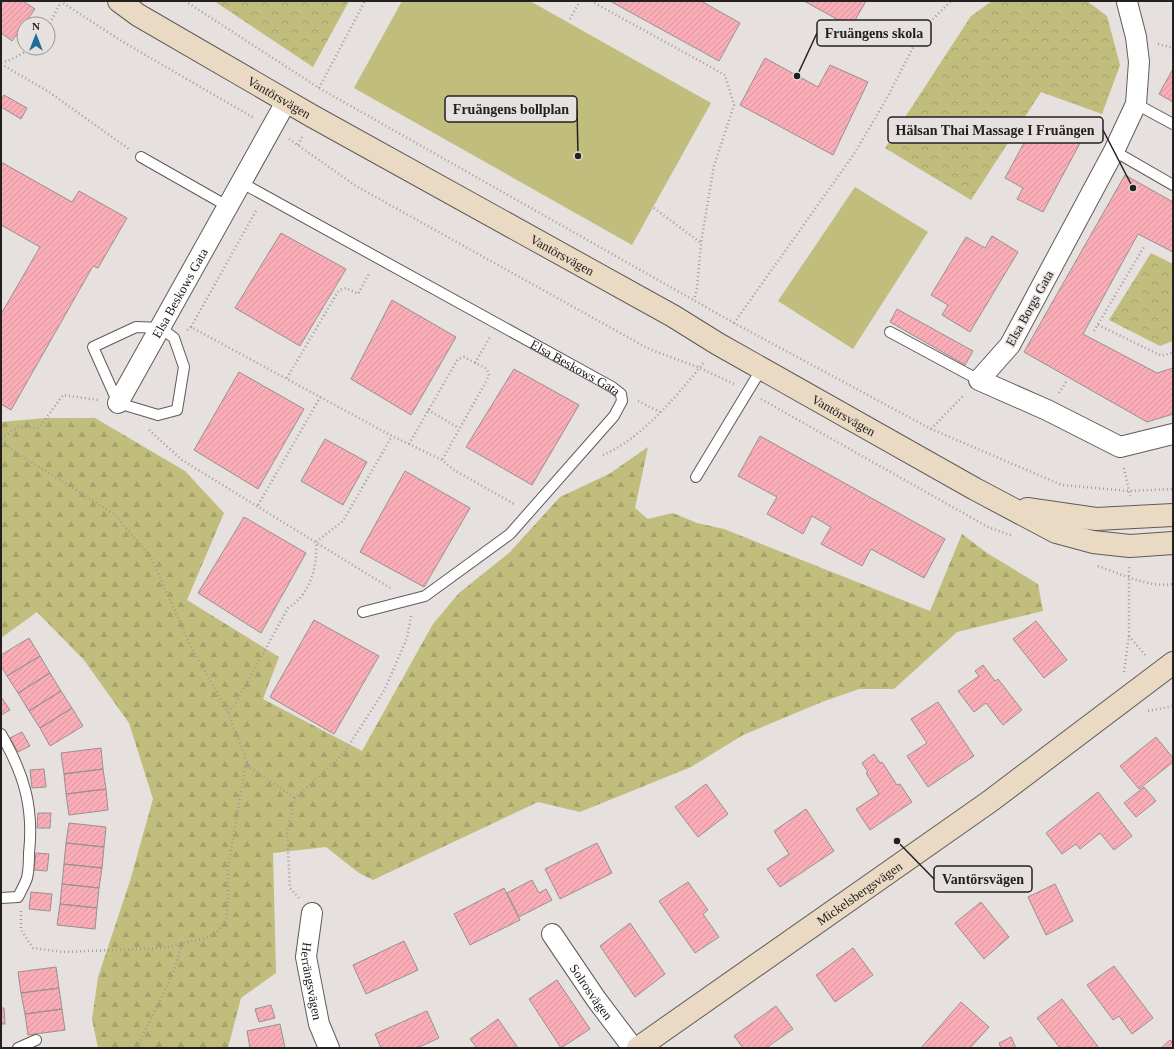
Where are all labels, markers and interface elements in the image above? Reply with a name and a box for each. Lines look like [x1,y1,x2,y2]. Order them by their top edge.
north arrow [16,16,56,56]
text: N [32,20,40,32]
callout: Fruängens skola [817,20,931,46]
text: Fruängens skola [825,26,923,41]
street label: Vantörsvägen [245,73,314,122]
callout: Fruängens bollplan [445,96,577,122]
text: Fruängens bollplan [453,102,569,117]
callout: Hälsan Thai Massage I Fruängen [888,117,1103,143]
text: Hälsan Thai Massage I Fruängen [896,123,1095,138]
street label: Vantörsvägen [528,231,597,279]
street label: Elsa Beskows Gata [149,246,211,341]
street label: Elsa Borgs Gata [1002,268,1057,349]
street label: Elsa Beskows Gata [528,337,623,399]
street label: Vantörsvägen [809,392,879,440]
street label: Mickelsbergsvägen [814,858,905,929]
callout: Vantörsvägen [934,866,1032,892]
text: Vantörsvägen [942,872,1024,887]
street label: Herrängsvägen [298,941,325,1022]
street label: Solrosvägen [567,961,616,1023]

